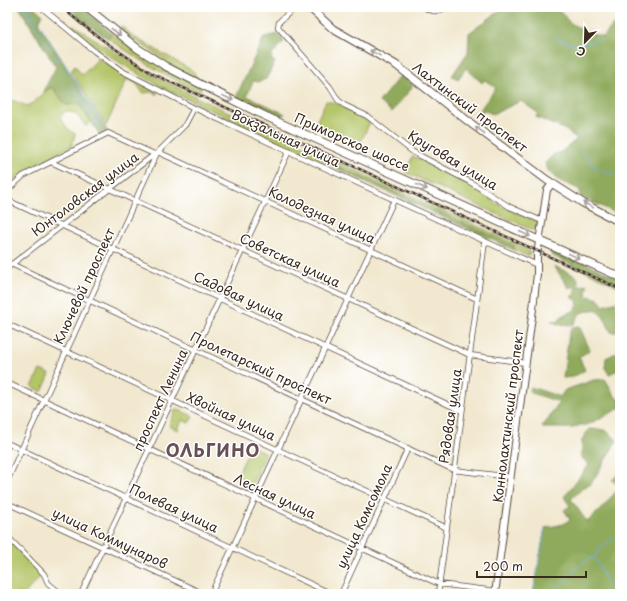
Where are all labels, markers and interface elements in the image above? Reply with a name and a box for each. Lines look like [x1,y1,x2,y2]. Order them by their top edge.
north arrow [565,22,605,62]
one-way arrow [110,28,121,36]
text: С [574,42,588,61]
one-way arrow [369,48,381,56]
street label: Лахтинский проспект [409,57,532,157]
one-way arrow [221,95,233,102]
street label: Вокзальная улица [229,104,344,171]
street label: Приморское шоссе [292,108,413,176]
street label: Круговая улица [405,125,502,194]
one-way arrow [474,126,485,134]
street label: Юнтоловская улица [27,147,143,240]
street label: Колодезная улица [266,181,379,248]
one-way arrow [416,184,428,191]
one-way arrow [583,201,595,209]
street label: Ключевой проспект [48,224,119,347]
street label: Советская улица [237,228,344,292]
one-way arrow [519,231,531,238]
one-way arrow [568,253,580,260]
street label: Садовая улица [191,266,288,325]
street label: Пролетарский проспект [188,326,335,409]
street label: Коннолахтинский проспект [487,328,528,503]
street label: проспект Ленина [128,345,192,454]
street label: Рядовая улица [433,367,466,464]
street label: Хвойная улица [184,387,280,445]
district label: ОЛЬГИНО [166,437,260,463]
street label: улица Комсомола [331,460,396,571]
street label: Лесная улица [231,468,320,523]
street label: Полевая улица [127,479,223,537]
street label: улица Коммунаров [50,503,171,573]
scale bar [477,553,586,579]
text: 200 m [483,557,523,575]

